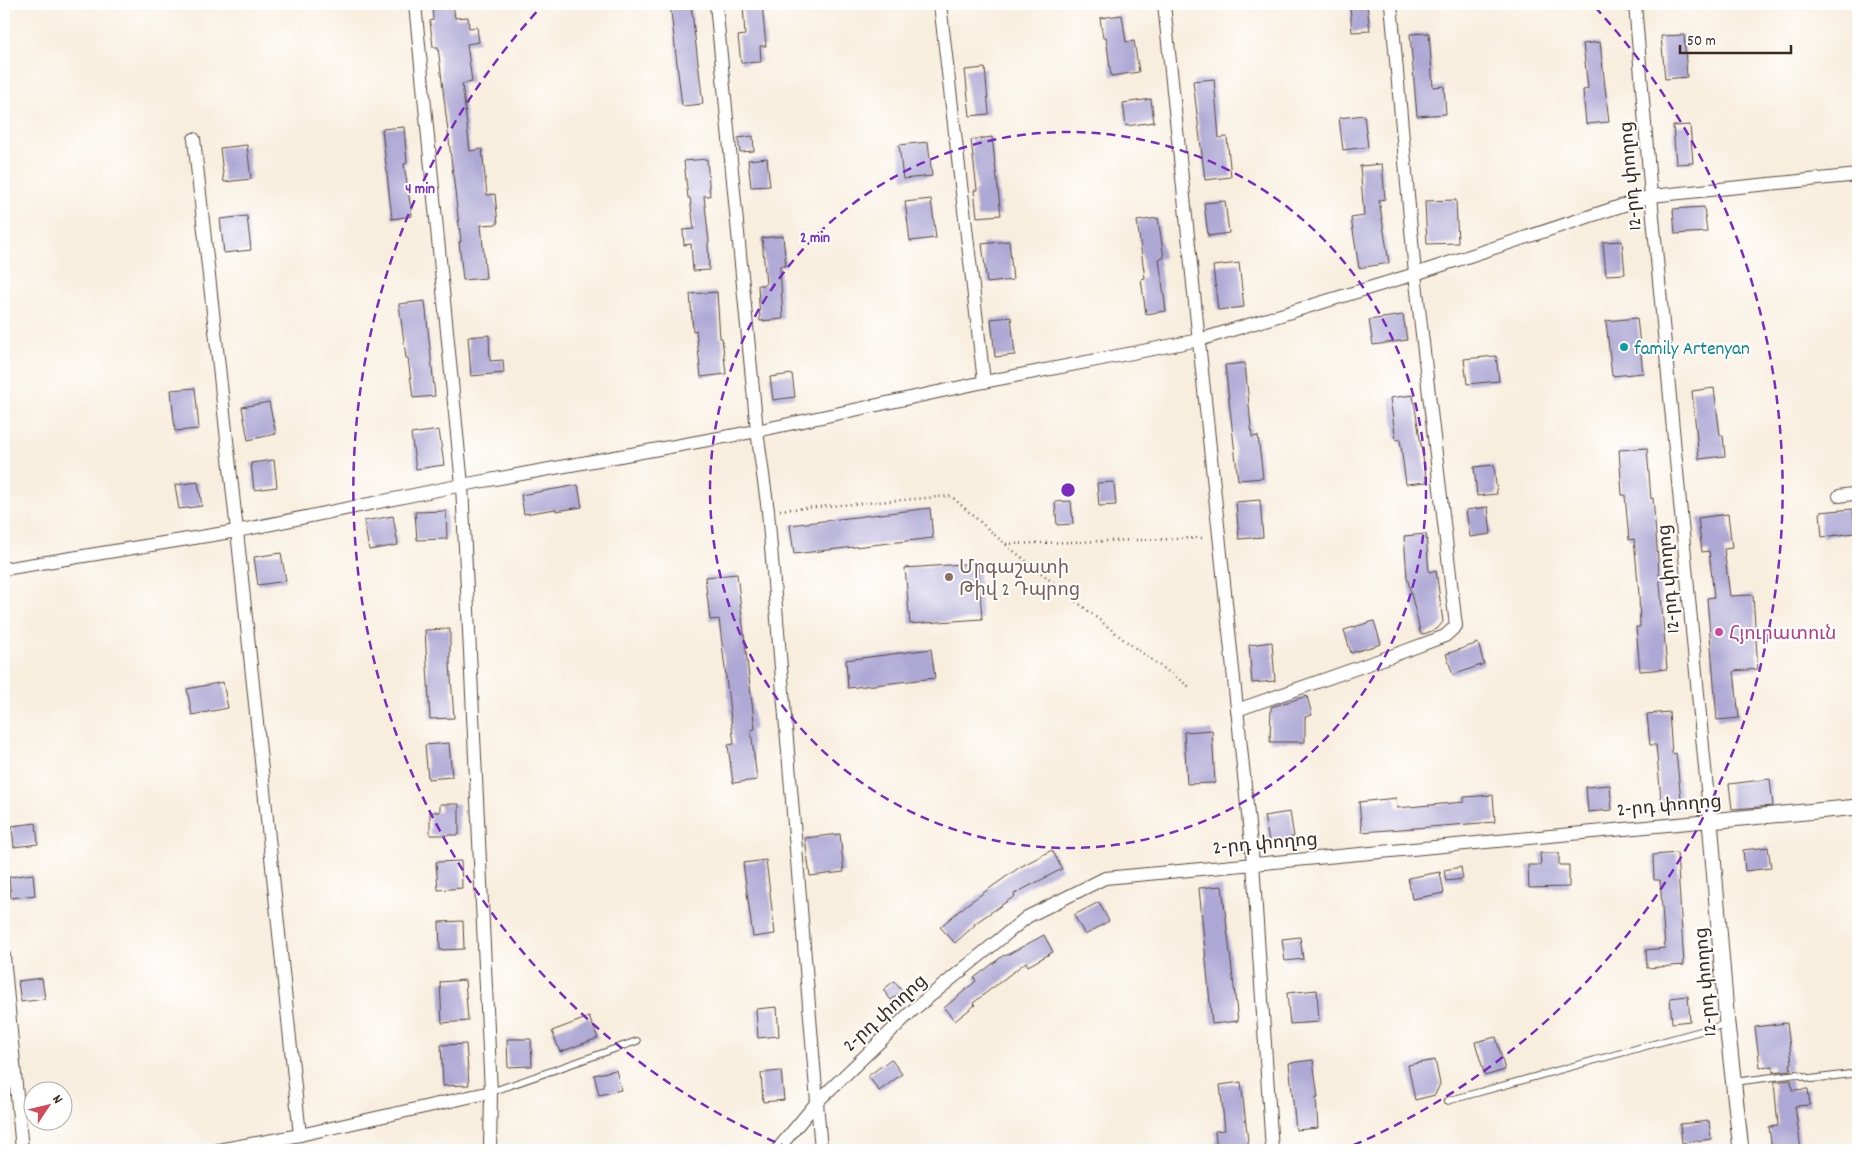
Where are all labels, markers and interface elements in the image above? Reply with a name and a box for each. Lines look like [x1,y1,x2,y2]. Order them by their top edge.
scale bar [1680,22,1791,54]
text: 50 m [1687,31,1716,53]
street label: 12-րդ փողոց [1614,120,1651,231]
text: 4 min [405,179,435,201]
text: 2 min [800,228,830,250]
place label: family Artenyan [1634,337,1750,364]
marker: family Artenyan [1618,341,1630,353]
centre of rings [1059,481,1077,499]
street label: 12-րդ փողոց [1652,523,1689,634]
place label: Մրգաշատի Թիվ 2 Դպրոց [959,556,1080,605]
marker: Մրգաշատի Թիվ 2 Դպրոց [943,571,955,583]
place label: Հյուրատուն [1729,622,1836,649]
marker: Հյուրատուն [1713,626,1725,638]
street label: 2-րդ փողոց [1616,789,1723,826]
street label: 2-րդ փողոց [1212,827,1319,864]
street label: 12-րդ փողոց [1689,926,1726,1037]
street label: 2-րդ փողոց [838,969,935,1060]
north arrow [22,1082,72,1132]
text: N [47,1091,67,1108]

